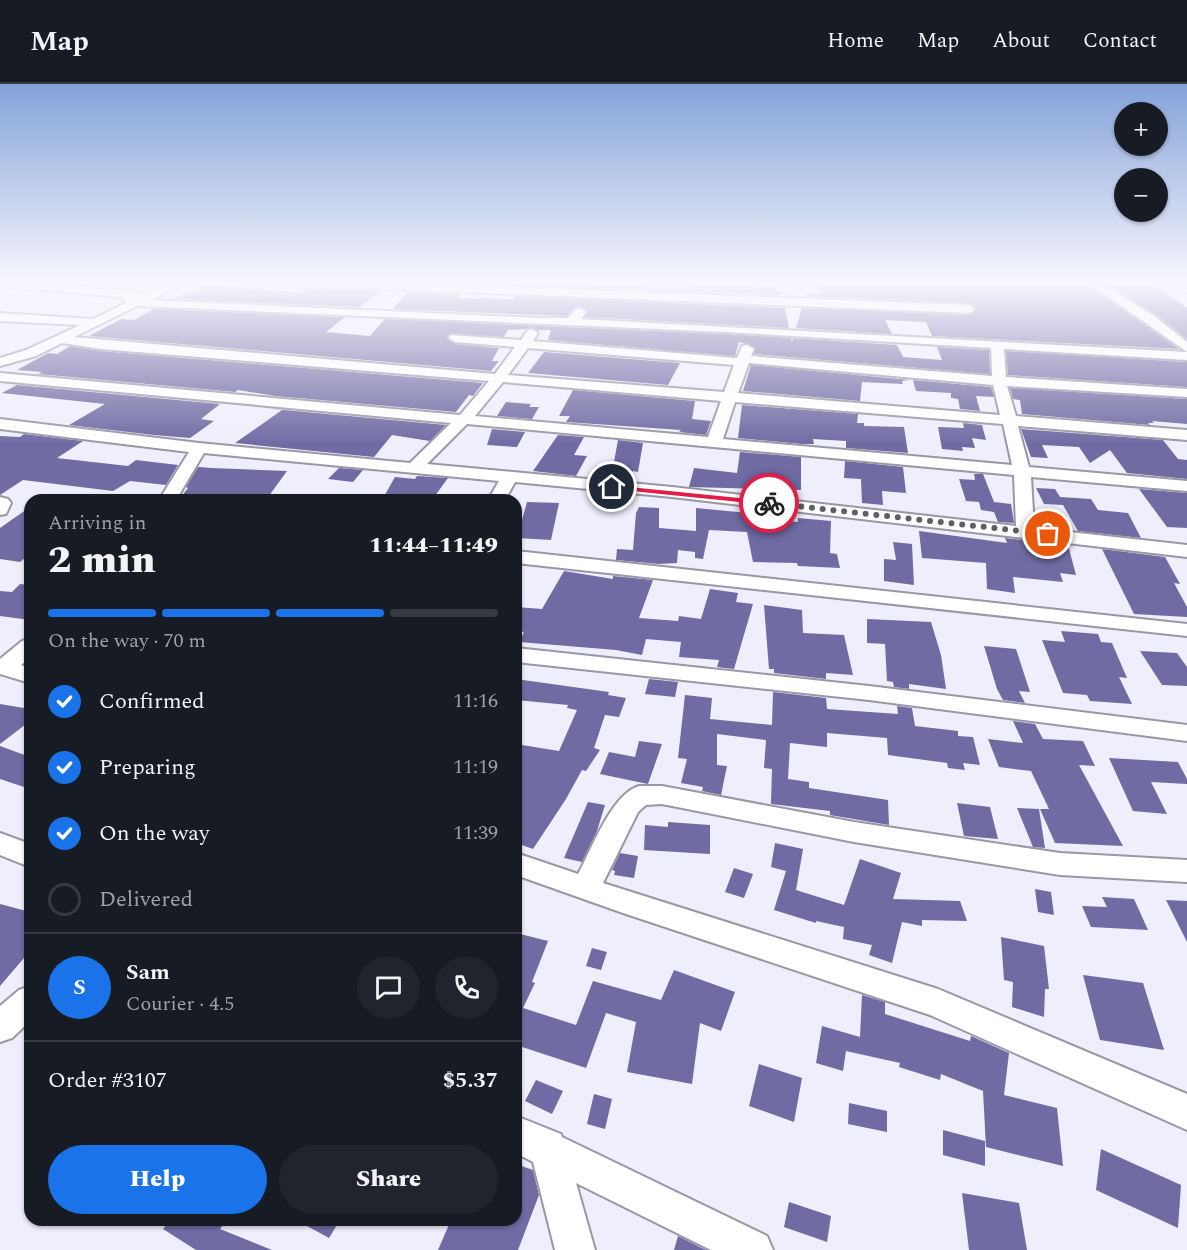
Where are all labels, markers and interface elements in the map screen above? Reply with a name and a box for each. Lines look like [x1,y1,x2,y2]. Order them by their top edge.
text: Map [30,20,89,63]
text: Home [827,25,884,57]
text: Map [917,25,959,57]
text: About [992,25,1050,57]
text: Contact [1083,25,1157,57]
map controls [1114,102,1168,222]
button: + [1114,102,1168,156]
button: − [1114,168,1168,222]
pin [586,461,637,512]
icon: home [595,470,628,503]
courier [739,473,799,533]
icon: bike [753,487,786,520]
text: Arriving in [48,508,146,538]
pin [1022,508,1073,559]
icon: bag [1031,517,1064,550]
text: 11:44–11:49 [369,529,498,562]
text: 2 min [48,531,156,590]
text: On the way · 70 m [48,626,206,656]
icon: check [48,685,81,718]
text: Confirmed [99,685,205,718]
text: 11:16 [453,686,498,716]
icon: check [48,751,81,784]
text: Preparing [99,751,196,784]
text: 11:19 [453,752,498,782]
icon: check [48,817,81,850]
text: On the way [99,817,210,850]
text: 11:39 [453,818,498,848]
text: Delivered [99,883,193,916]
text: Sam [126,956,170,989]
button: chat [357,956,420,1019]
button: phone [435,956,498,1019]
text: S [73,971,86,1004]
text: Courier · 4.5 [126,989,234,1019]
text: Order #3107 [48,1064,167,1097]
text: $5.37 [443,1064,498,1097]
button: Help [48,1145,267,1214]
button: Share [279,1145,498,1214]

